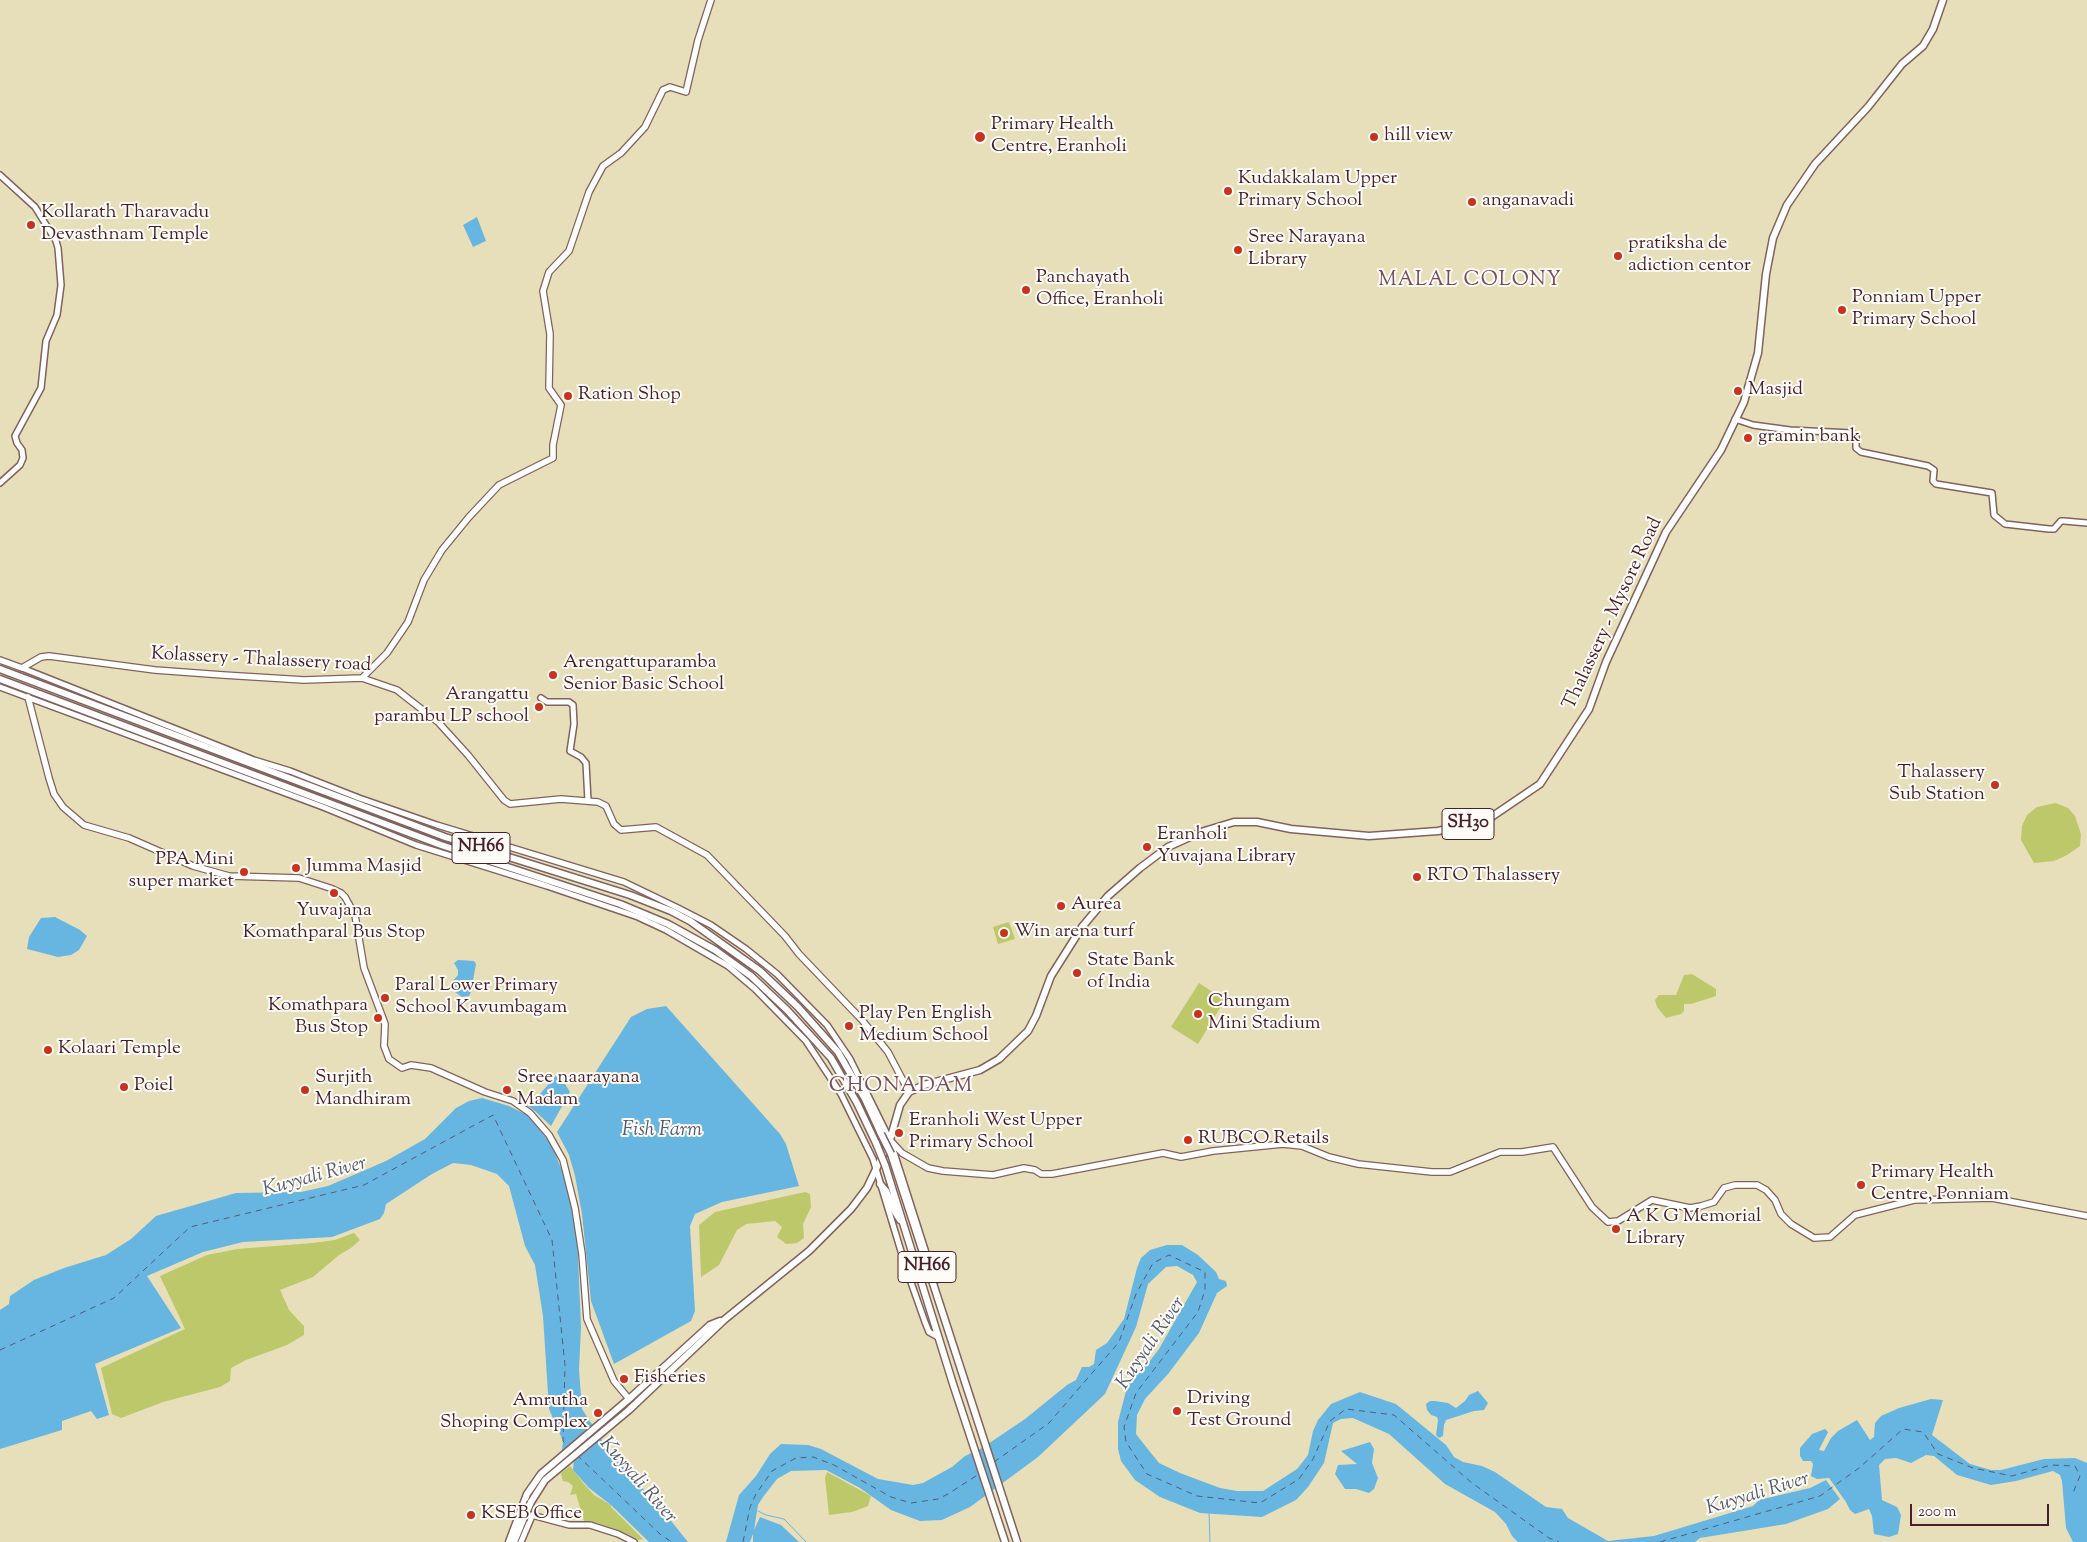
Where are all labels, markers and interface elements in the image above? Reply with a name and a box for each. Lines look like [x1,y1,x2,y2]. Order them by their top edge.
place label: Primary Health Centre, Eranholi [991,115,1127,159]
place label: hill view [1384,126,1453,148]
marker: Primary Health Centre, Eranholi [973,130,987,144]
marker: hill view [1368,131,1380,143]
place label: Kudakkalam Upper Primary School [1238,169,1397,213]
marker: Kudakkalam Upper Primary School [1222,185,1234,197]
place label: anganavadi [1482,191,1574,213]
marker: anganavadi [1466,196,1478,208]
place label: Kollarath Tharavadu Devasthnam Temple [41,203,209,247]
marker: Kollarath Tharavadu Devasthnam Temple [25,219,37,231]
place label: Sree Narayana Library [1248,228,1366,272]
place label: pratiksha de adiction centor [1628,234,1751,278]
marker: Sree Narayana Library [1232,244,1244,256]
marker: pratiksha de adiction centor [1612,250,1624,262]
place label: Panchayath Office, Eranholi [1036,268,1164,312]
district label: MALAL COLONY [1377,270,1563,294]
marker: Panchayath Office, Eranholi [1020,284,1032,296]
place label: Ponniam Upper Primary School [1852,288,1981,332]
marker: Ponniam Upper Primary School [1836,304,1848,316]
place label: Masjid [1748,380,1803,402]
place label: Ration Shop [578,385,681,407]
marker: Masjid [1732,385,1744,397]
marker: Ration Shop [562,390,574,402]
place label: gramin bank [1758,427,1860,449]
marker: gramin bank [1742,432,1754,444]
street label: Thalassery - Mysore Road [1559,514,1669,714]
street label: Kolassery - Thalassery road [150,644,372,678]
place label: Arengattuparamba Senior Basic School [563,653,724,697]
marker: Arengattuparamba Senior Basic School [547,669,559,681]
place label: Arangattu parambu LP school [374,685,529,729]
marker: Arangattu parambu LP school [533,701,545,713]
place label: Thalassery Sub Station [1889,763,1985,807]
marker: Thalassery Sub Station [1989,779,2001,791]
road number: SH30 [1442,809,1494,840]
place label: Eranholi Yuvajana Library [1157,825,1296,869]
road number: NH66 [452,832,510,864]
marker: Eranholi Yuvajana Library [1141,841,1153,853]
place label: PPA Mini super market [129,850,234,894]
place label: Jumma Masjid [306,857,422,879]
marker: Jumma Masjid [290,862,302,874]
marker: PPA Mini super market [238,866,250,878]
place label: RTO Thalassery [1427,866,1560,888]
marker: RTO Thalassery [1411,871,1423,883]
marker: Yuvajana Komathparal Bus Stop [328,887,340,899]
place label: Aurea [1071,895,1121,917]
marker: Aurea [1055,900,1067,912]
place label: Yuvajana Komathparal Bus Stop [243,901,425,945]
place label: Win arena turf [1014,922,1134,944]
marker: Win arena turf [998,927,1010,939]
place label: State Bank of India [1087,951,1175,995]
marker: State Bank of India [1071,967,1083,979]
place label: Paral Lower Primary School Kavumbagam [395,976,567,1020]
marker: Paral Lower Primary School Kavumbagam [379,992,391,1004]
place label: Chungam Mini Stadium [1208,992,1321,1036]
place label: Komathpara Bus Stop [268,996,368,1040]
place label: Play Pen English Medium School [859,1004,992,1048]
marker: Chungam Mini Stadium [1192,1008,1204,1020]
marker: Komathpara Bus Stop [372,1012,384,1024]
marker: Play Pen English Medium School [843,1020,855,1032]
place label: Kolaari Temple [58,1039,181,1061]
marker: Kolaari Temple [42,1044,54,1056]
place label: Surjith Mandhiram [315,1068,411,1112]
place label: Sree naarayana Madam [517,1068,640,1112]
district label: CHONADAM [828,1074,974,1100]
place label: Poiel [134,1076,174,1098]
marker: Poiel [118,1081,130,1093]
marker: Surjith Mandhiram [299,1084,311,1096]
marker: Sree naarayana Madam [501,1084,513,1096]
place label: Eranholi West Upper Primary School [909,1111,1082,1155]
water label: Fish Farm [622,1120,702,1144]
marker: Eranholi West Upper Primary School [893,1127,905,1139]
place label: RUBCO Retails [1198,1129,1329,1151]
marker: RUBCO Retails [1182,1134,1194,1146]
water label: Kuyyali River [260,1153,370,1203]
place label: Primary Health Centre, Ponniam [1871,1163,2009,1207]
marker: Primary Health Centre, Ponniam [1855,1179,1867,1191]
place label: A K G Memorial Library [1626,1207,1761,1251]
marker: A K G Memorial Library [1610,1223,1622,1235]
road number: NH66 [898,1252,956,1282]
water label: Kuyyali River [1112,1293,1192,1395]
place label: Fisheries [634,1368,706,1390]
marker: Fisheries [618,1373,630,1385]
place label: Driving Test Ground [1187,1389,1291,1433]
place label: Amrutha Shoping Complex [440,1391,588,1435]
marker: Driving Test Ground [1171,1405,1183,1417]
marker: Amrutha Shoping Complex [592,1407,604,1419]
water label: Kuyyali River [593,1433,681,1529]
water label: Kuyyali River [1703,1468,1813,1522]
scale bar [1912,1494,2051,1526]
text: 200 m [1918,1502,1957,1523]
place label: KSEB Office [481,1504,582,1526]
marker: KSEB Office [465,1509,477,1521]

